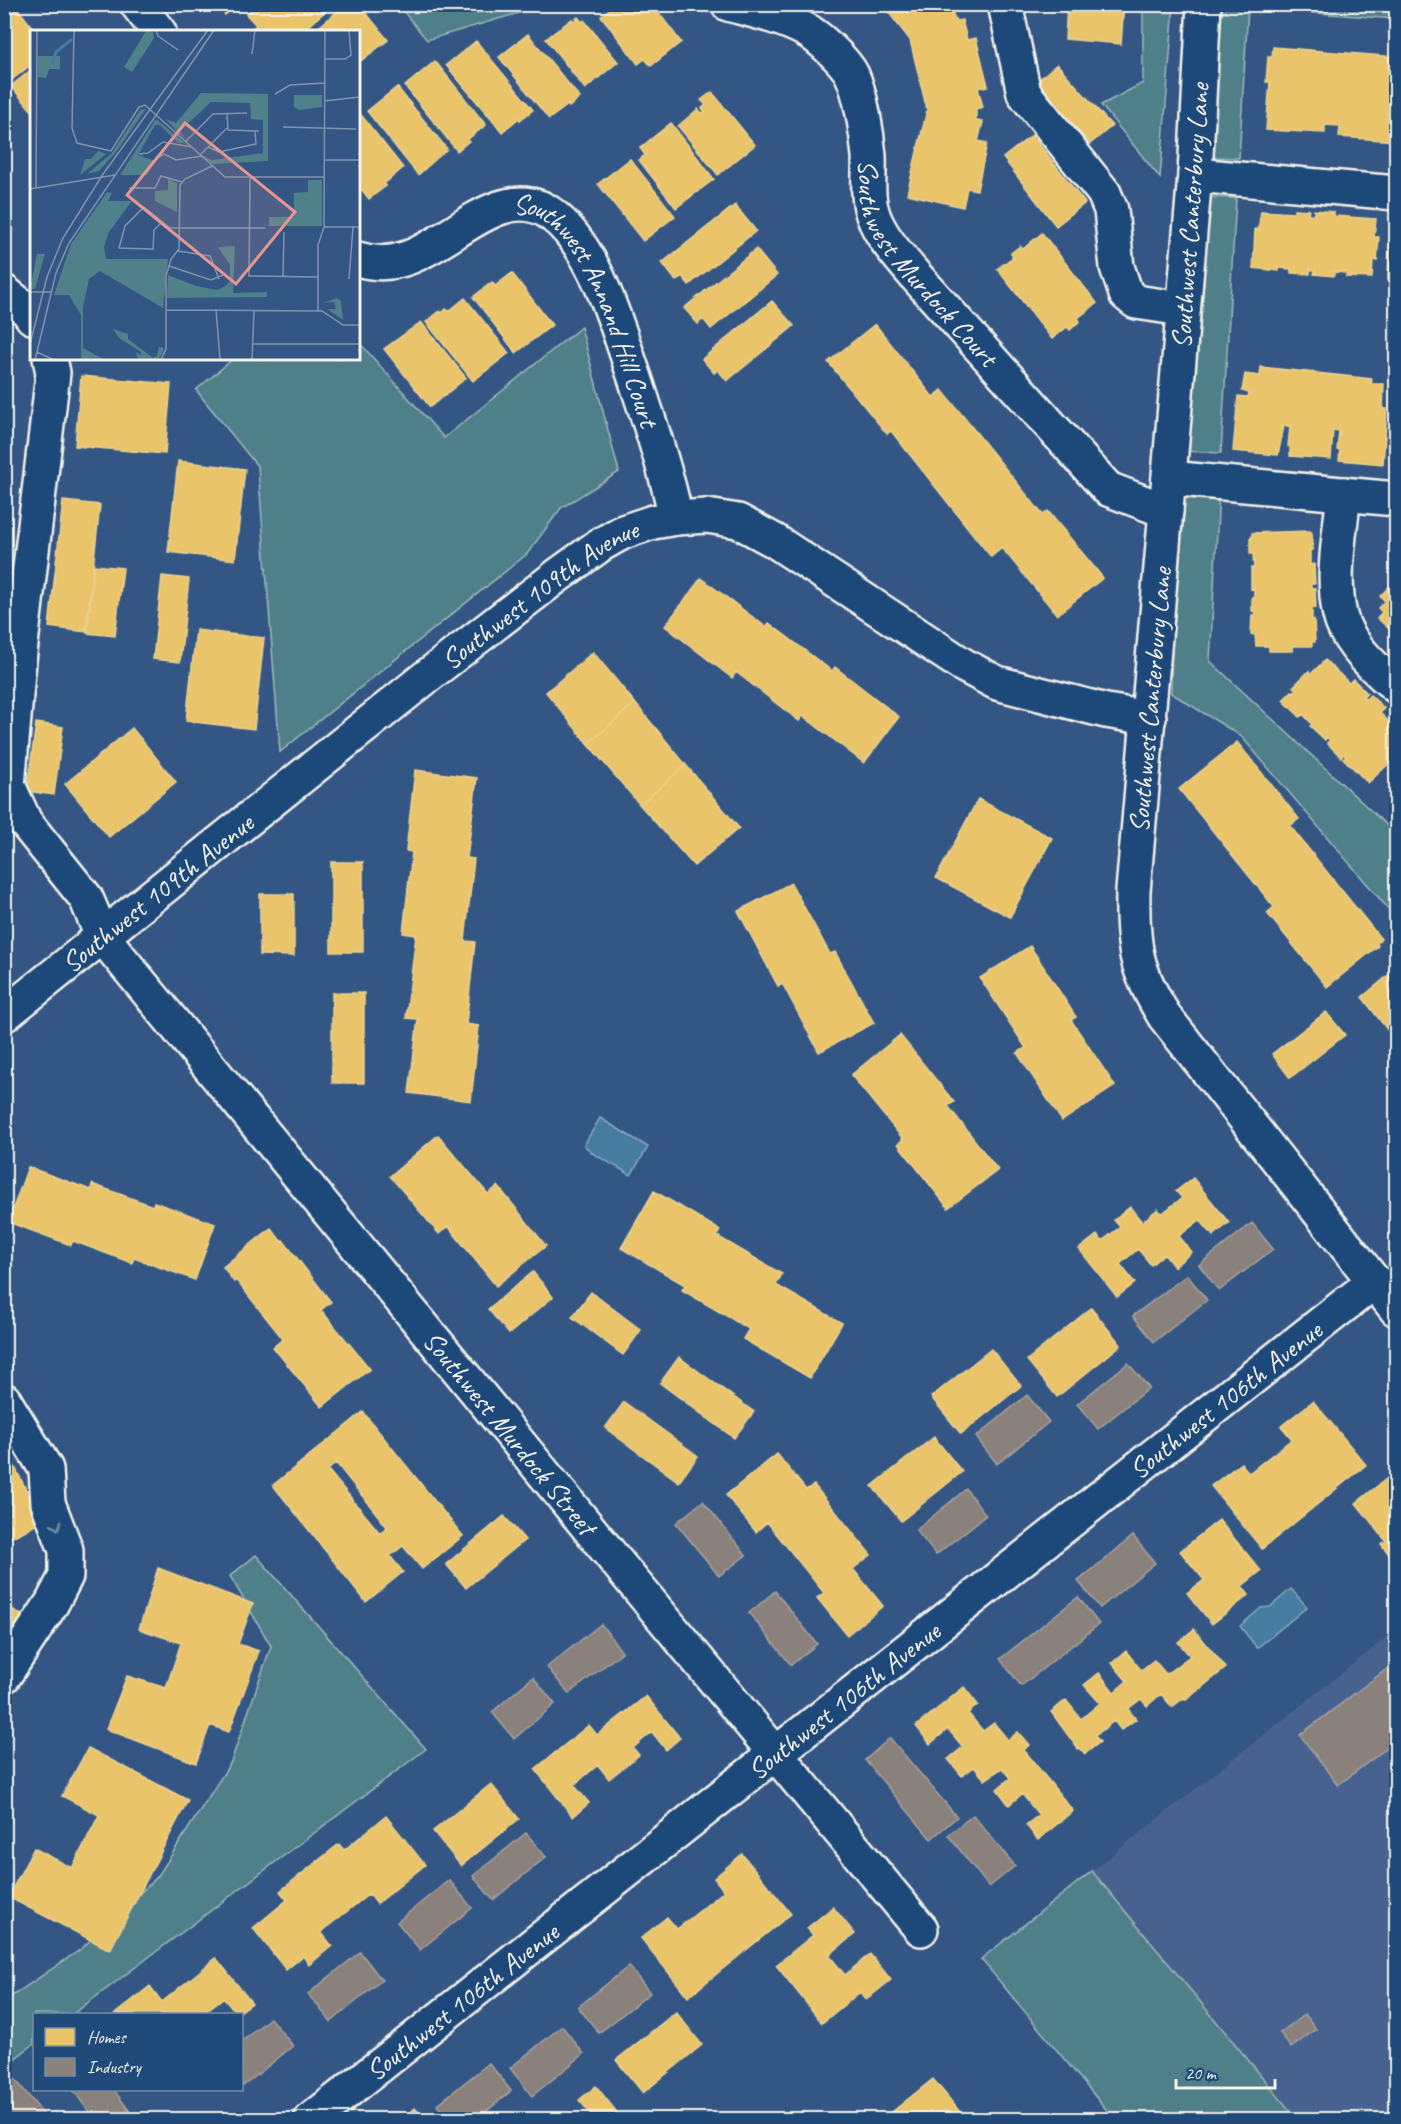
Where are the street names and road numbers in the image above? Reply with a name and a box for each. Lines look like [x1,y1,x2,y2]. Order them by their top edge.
street label: Southwest Canterbury Lane [1163,80,1217,350]
street label: Southwest Murdock Court [851,160,1008,375]
street label: Southwest Annand Hill Court [513,186,668,434]
street label: Southwest 109th Avenue [434,510,644,677]
street label: Southwest Canterbury Lane [1121,564,1179,834]
street label: Southwest 109th Avenue [54,804,262,980]
street label: Southwest 106th Avenue [1122,1311,1330,1486]
street label: Southwest Murdock Street [416,1323,607,1545]
street label: Southwest 106th Avenue [740,1612,948,1787]
street label: Southwest 106th Avenue [358,1913,567,2088]

